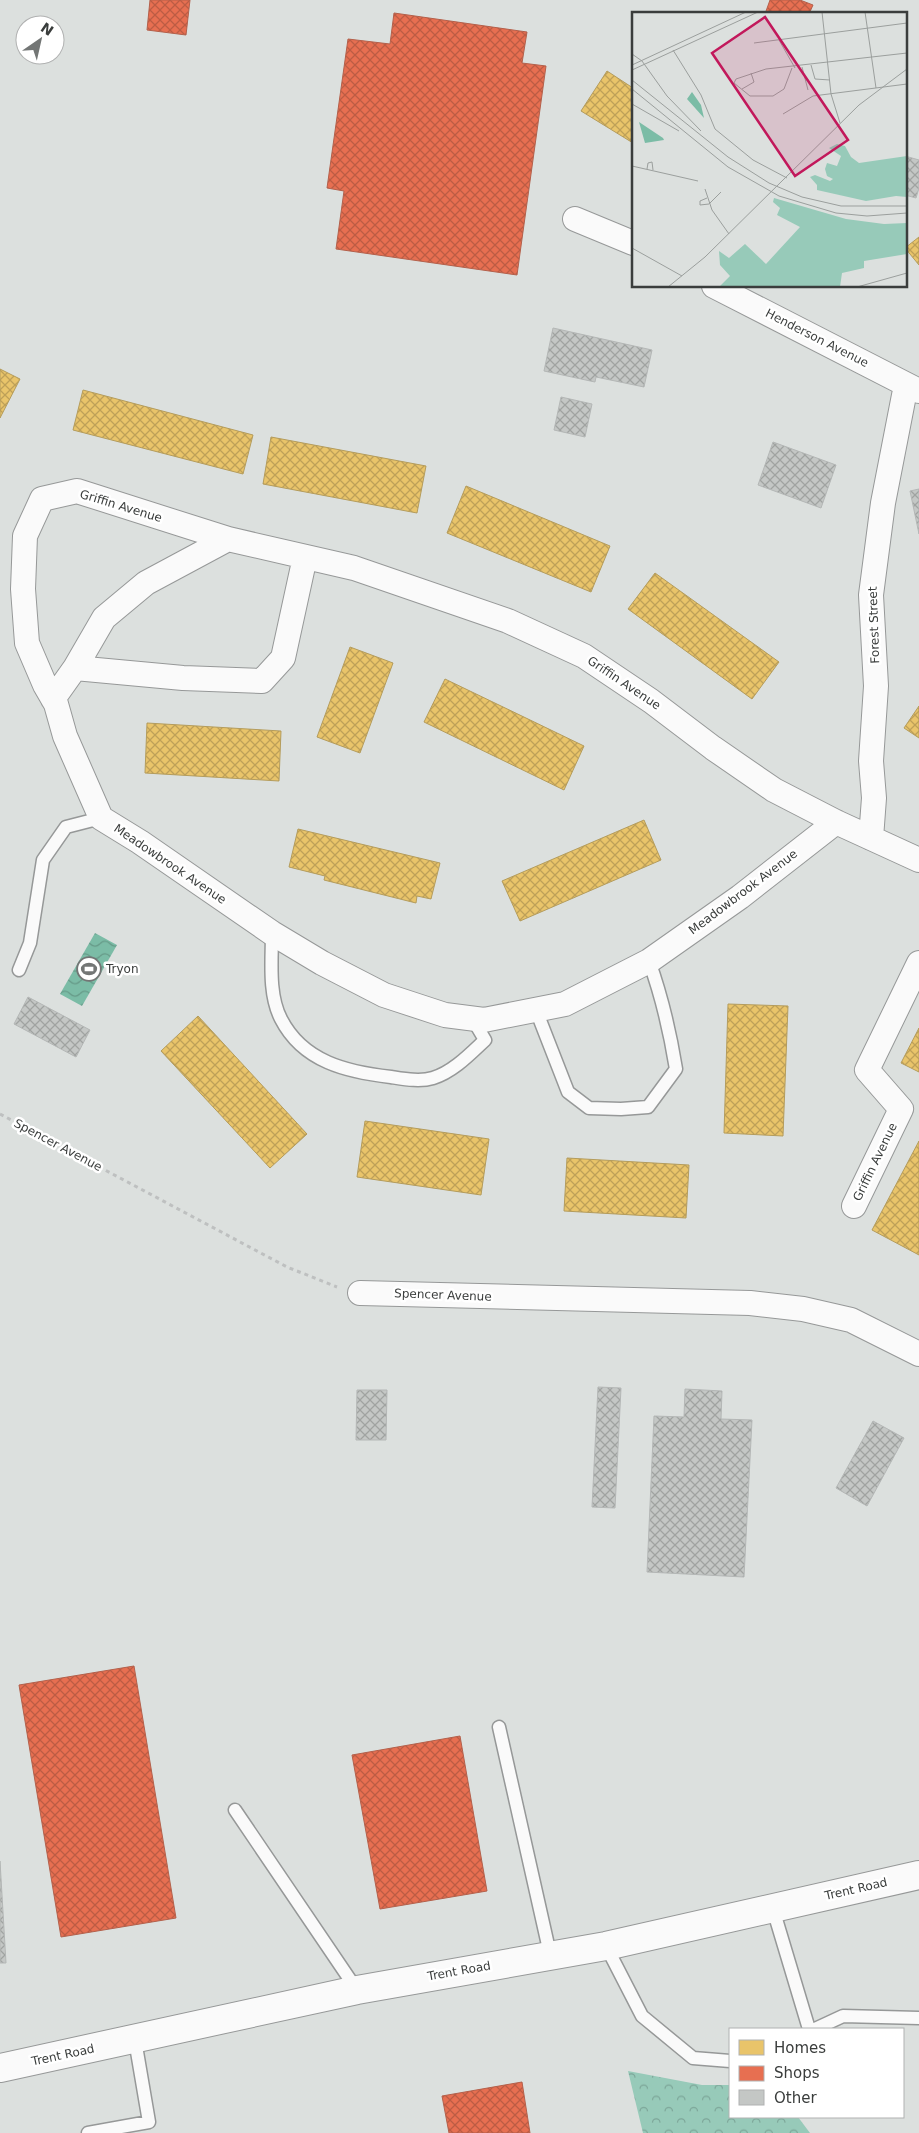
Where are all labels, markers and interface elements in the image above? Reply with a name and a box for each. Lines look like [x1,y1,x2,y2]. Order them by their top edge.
inset map [632,12,906,288]
north arrow [15,15,65,65]
text: N [38,19,57,39]
street label: Henderson Avenue [763,306,871,370]
street label: Griffin Avenue [78,487,164,525]
street label: Forest Street [866,586,882,664]
street label: Griffin Avenue [585,653,663,713]
street label: Meadowbrook Avenue [111,821,229,907]
street label: Meadowbrook Avenue [686,847,800,937]
sports icon: Tryon [76,956,102,982]
place label: Tryon [105,962,139,976]
street label: Spencer Avenue [12,1116,104,1174]
street label: Griffin Avenue [850,1121,900,1203]
street label: Spencer Avenue [394,1286,492,1304]
street label: Trent Road [822,1875,889,1903]
street label: Trent Road [425,1959,492,1984]
legend [729,2028,904,2118]
text: Homes [774,2039,826,2057]
street label: Trent Road [29,2042,96,2069]
text: Shops [774,2064,820,2082]
text: Other [774,2089,817,2107]

